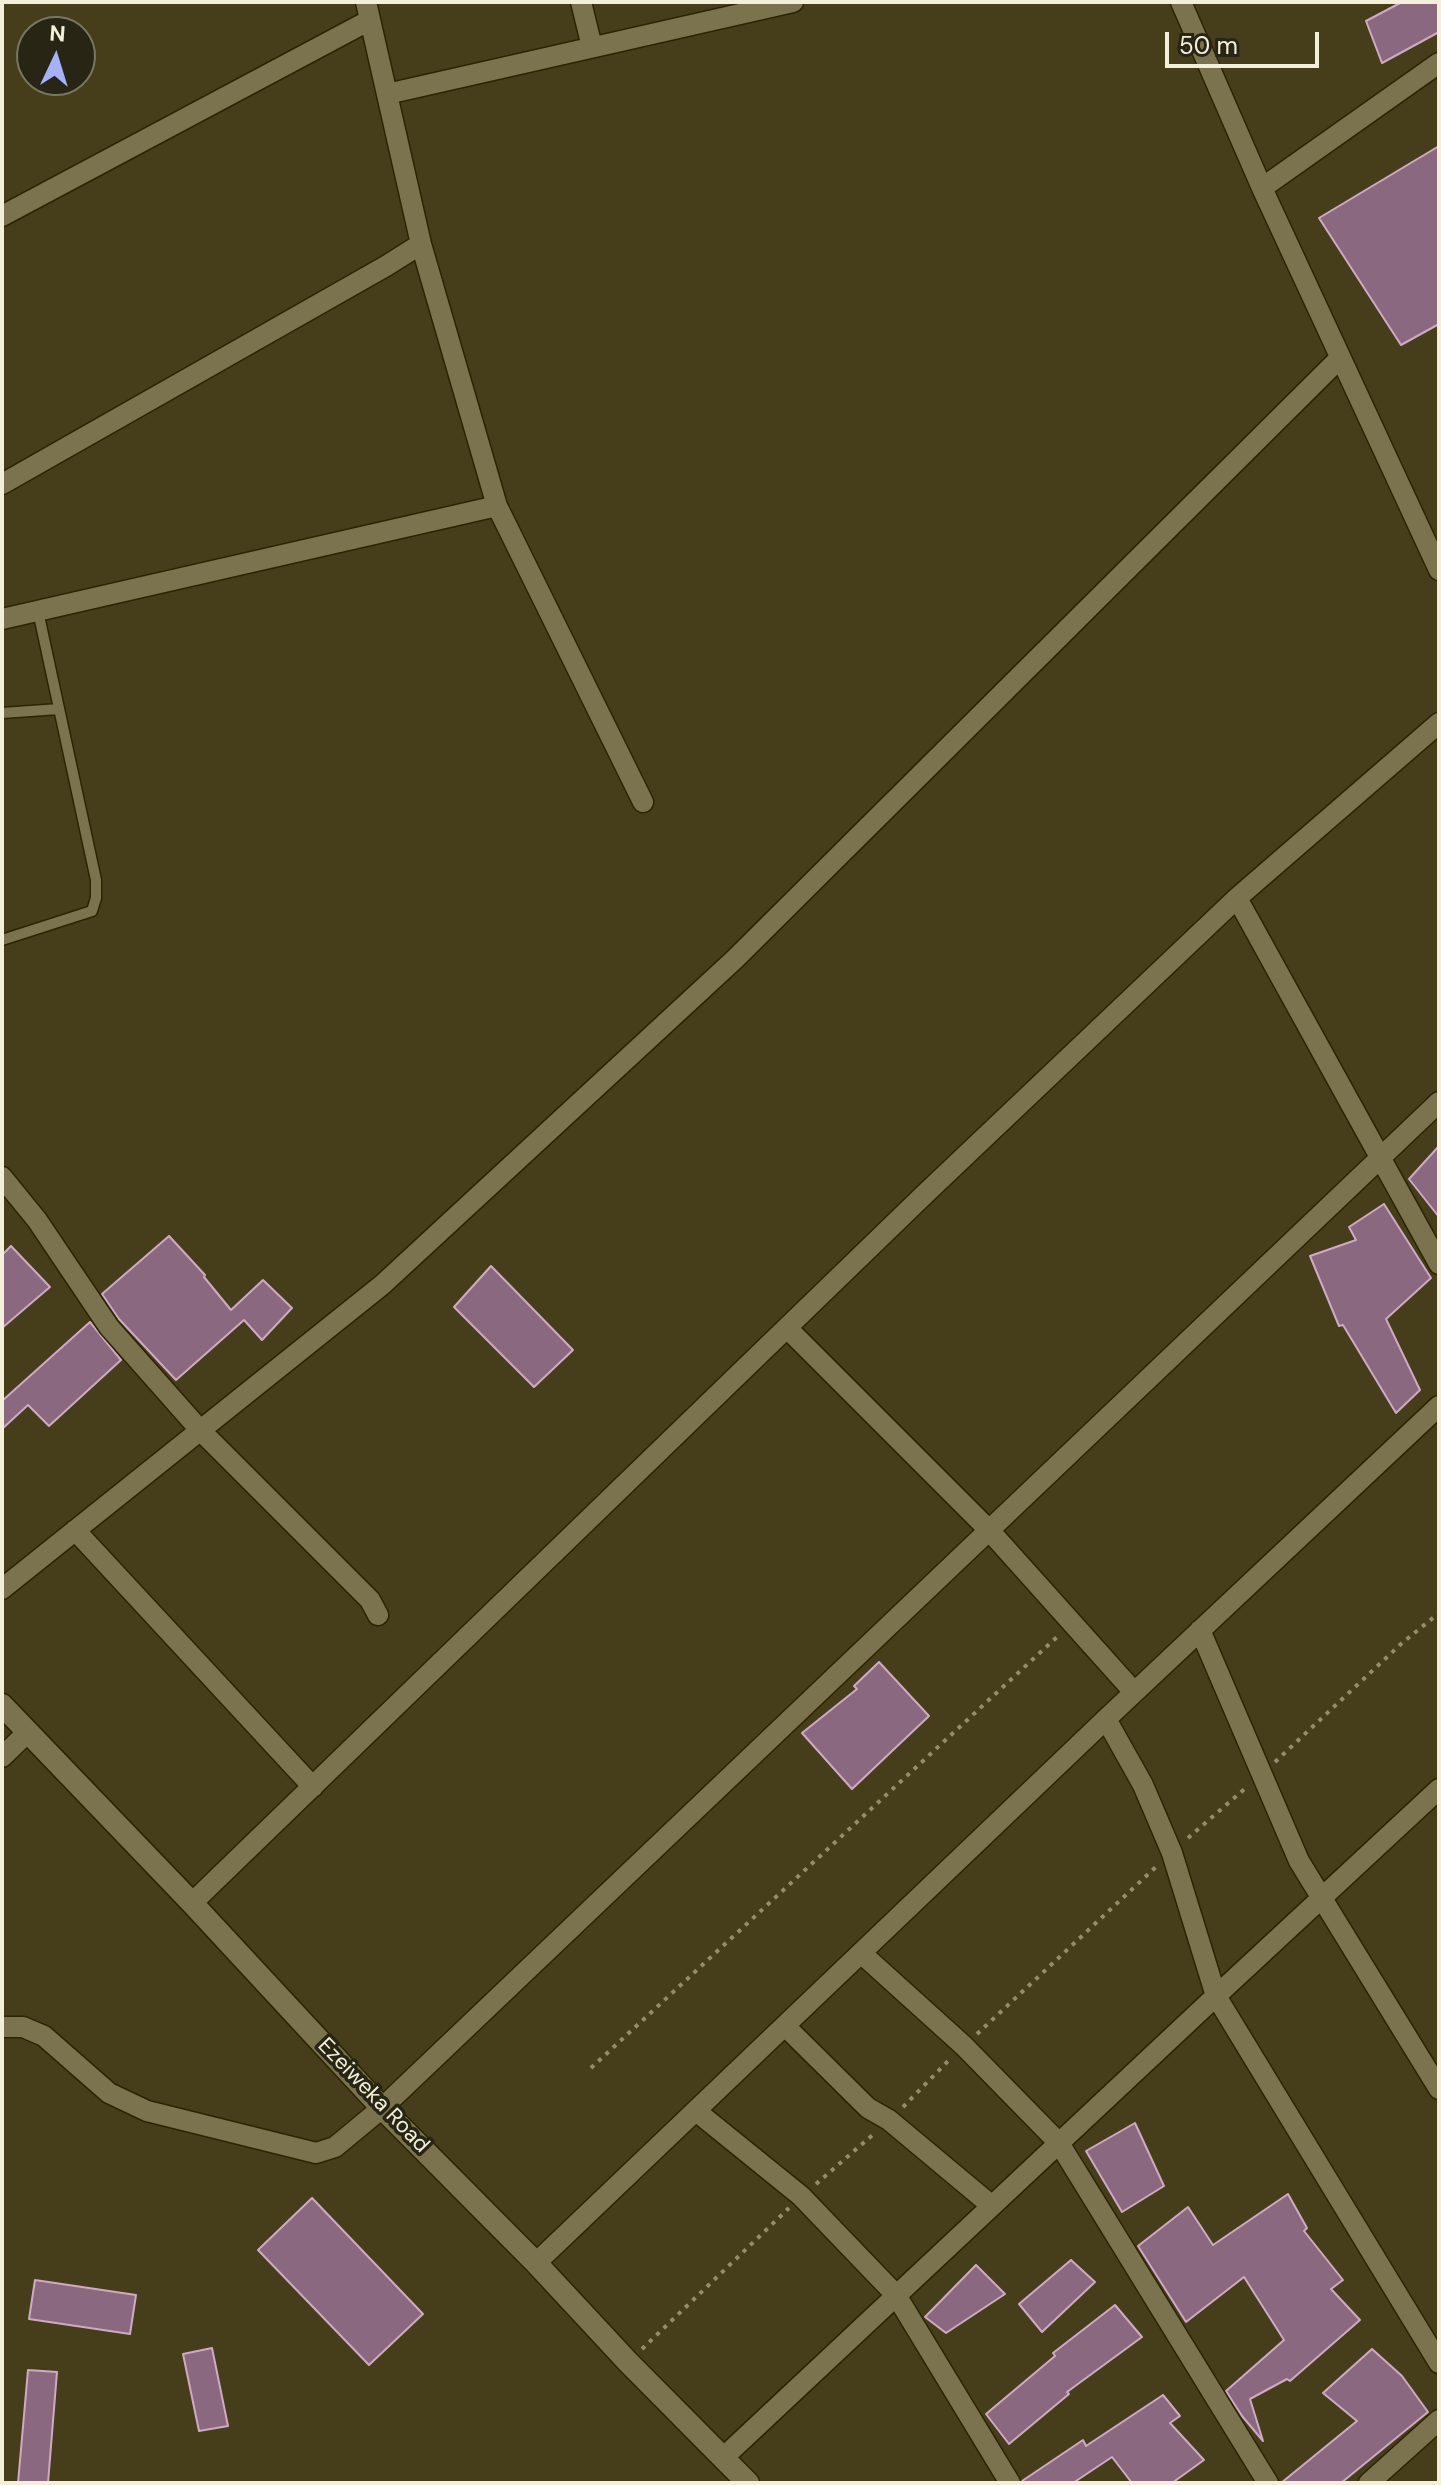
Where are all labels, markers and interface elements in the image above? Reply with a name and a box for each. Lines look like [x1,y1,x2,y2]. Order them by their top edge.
north arrow [16,16,96,96]
scale bar [1169,16,1323,66]
text: N [49,19,67,49]
text: 50 m [1179,30,1238,61]
street label: Ezeiweka Road [312,2033,434,2159]

